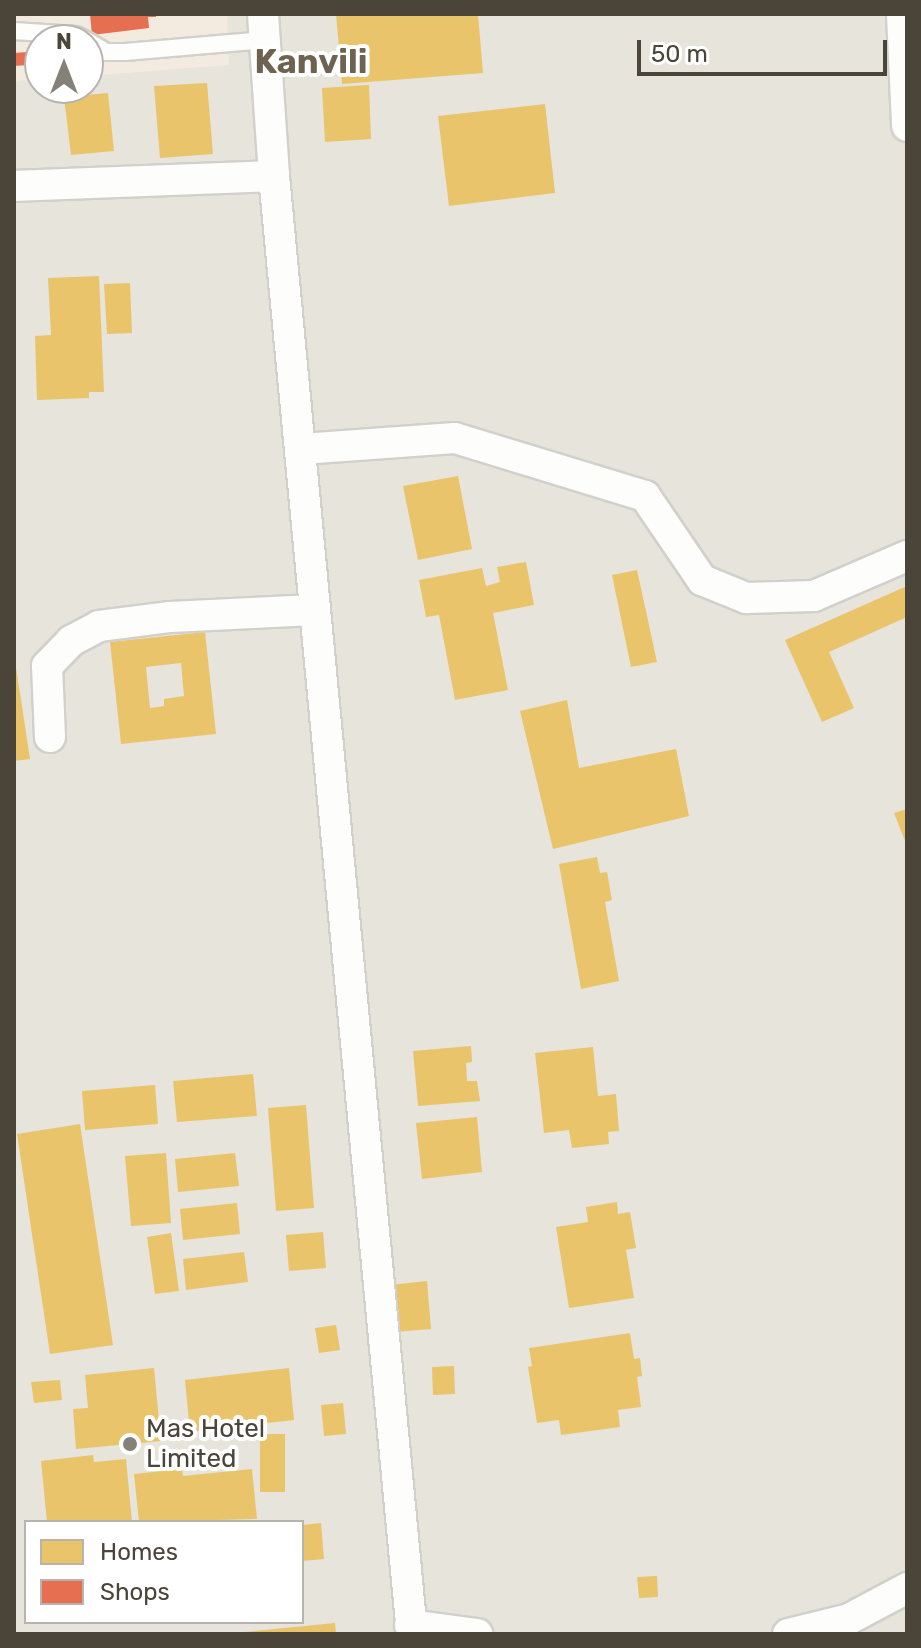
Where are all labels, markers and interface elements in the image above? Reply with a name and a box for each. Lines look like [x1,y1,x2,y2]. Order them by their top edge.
north arrow [24,24,104,104]
scale bar [641,24,891,74]
text: N [56,28,72,55]
text: 50 m [651,40,708,68]
district label: Kanvili [254,42,368,82]
place label: Mas Hotel Limited [146,1413,265,1474]
marker: Mas Hotel Limited [121,1435,139,1453]
legend [24,1520,304,1624]
text: Homes [100,1538,178,1566]
text: Shops [100,1578,170,1606]

